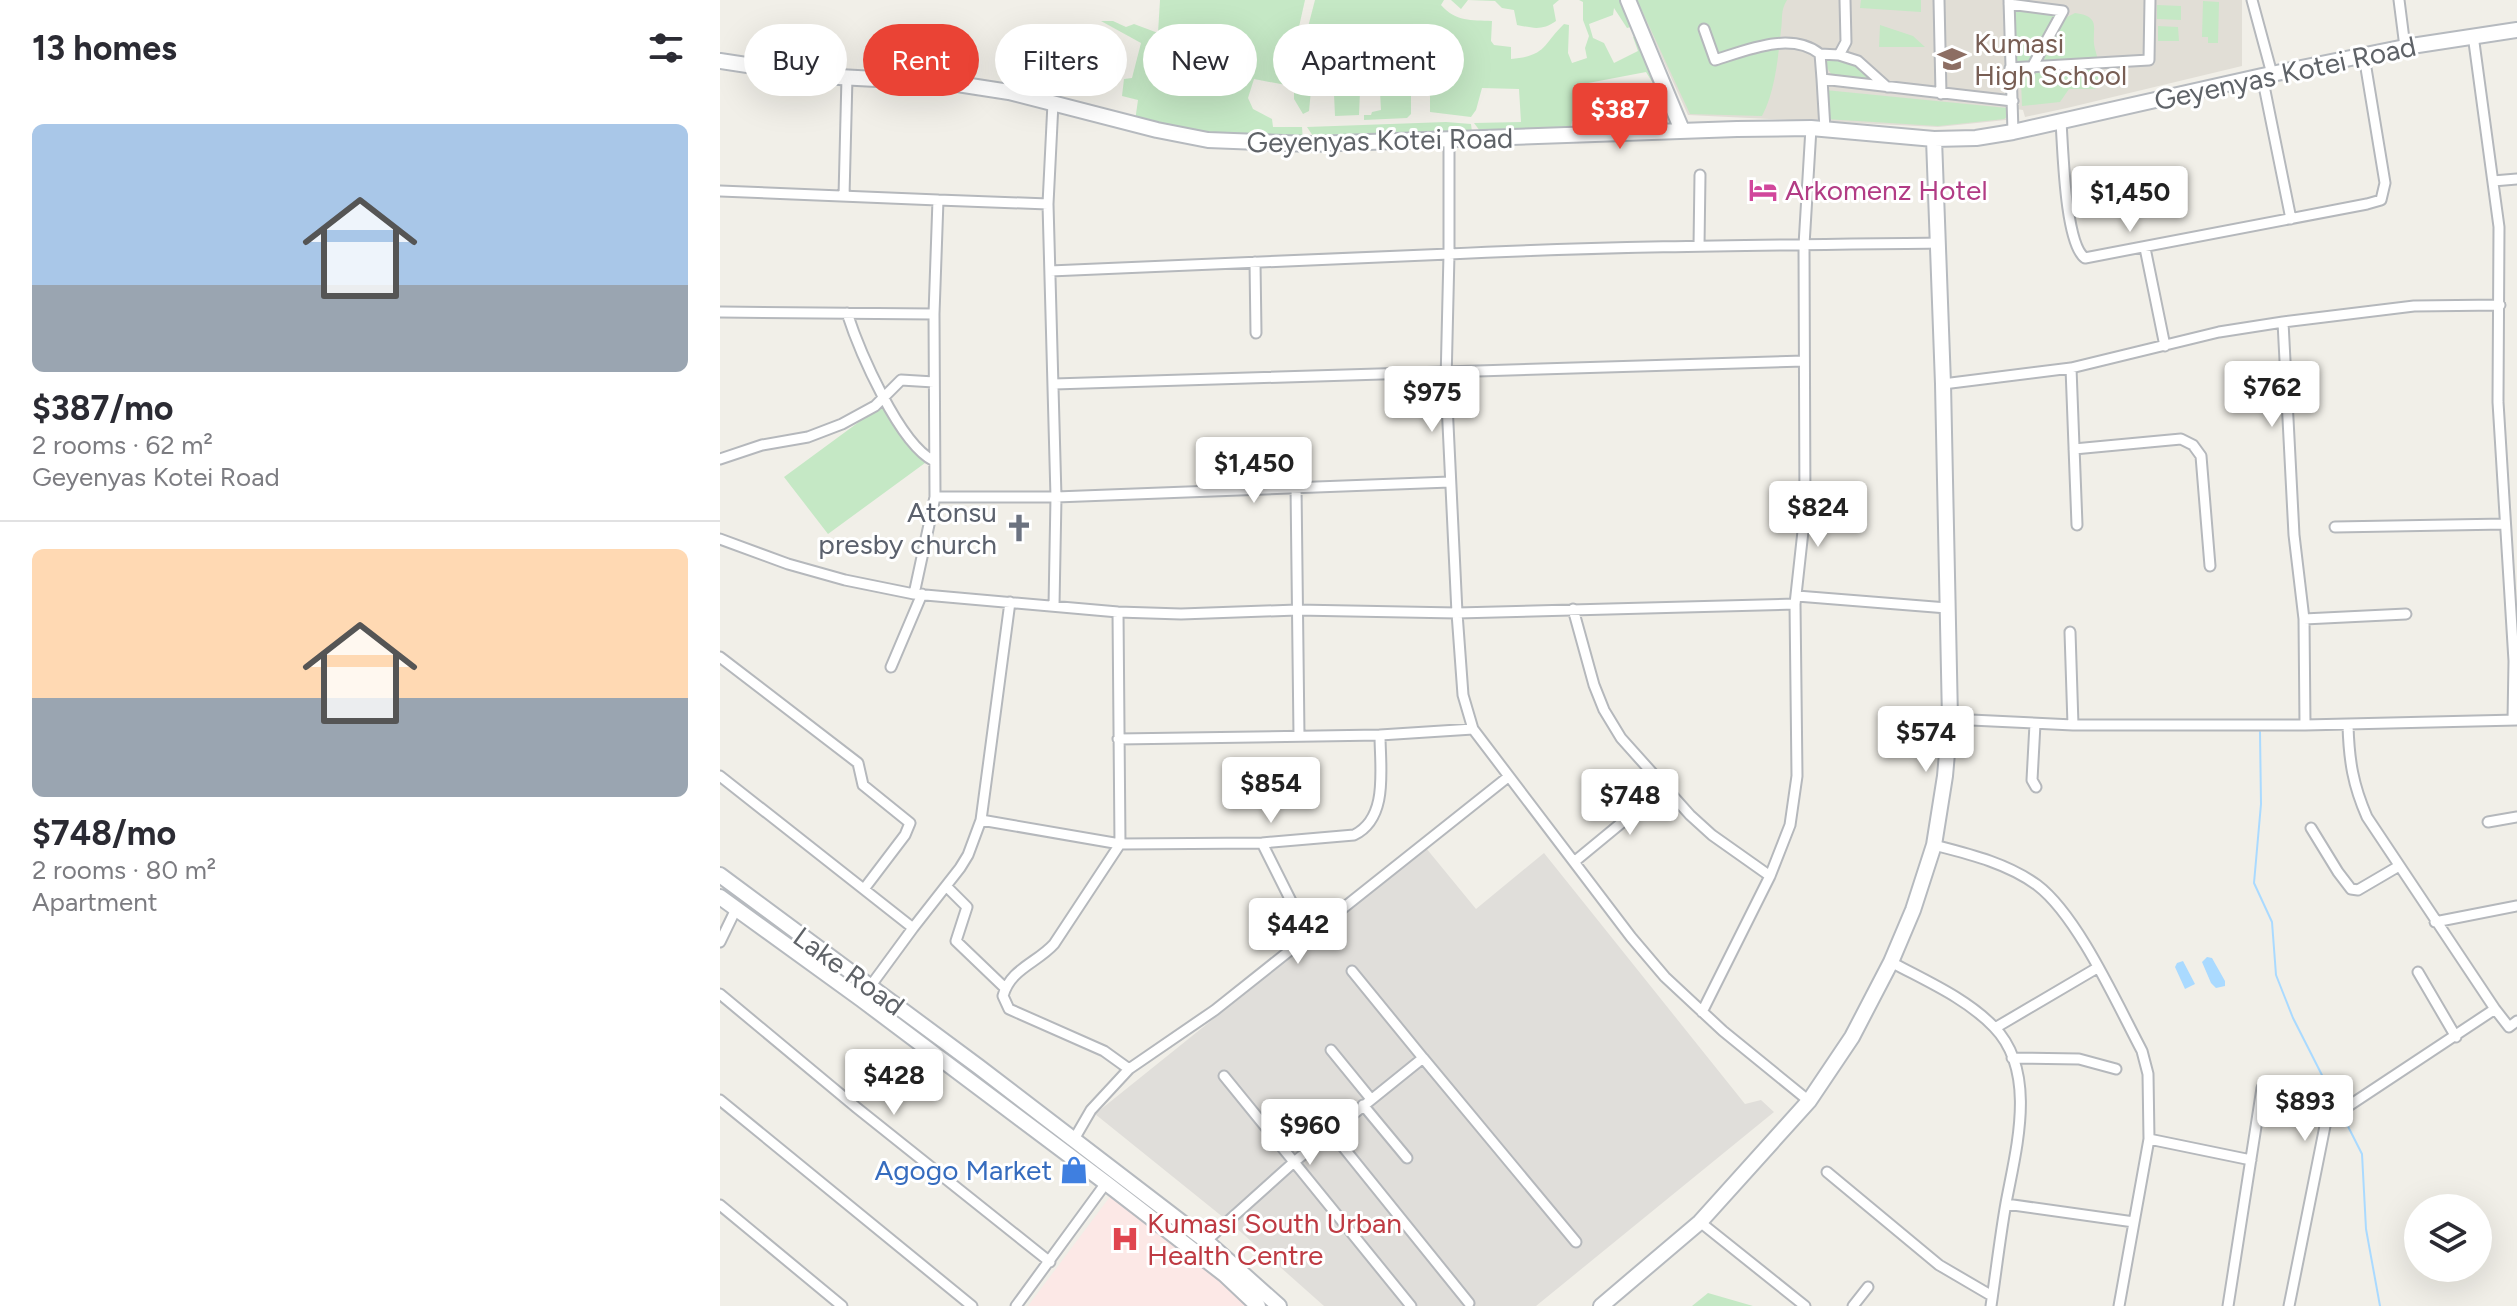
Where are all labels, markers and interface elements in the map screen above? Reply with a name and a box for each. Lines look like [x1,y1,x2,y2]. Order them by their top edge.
chip: Buy [744,24,847,96]
chip: Rent [863,24,979,96]
chip: Filters [995,24,1127,96]
chip: New [1143,24,1257,96]
chip: Apartment [1273,24,1464,96]
icon: filters [644,26,688,70]
place label: Kumasi High School [1974,26,2127,92]
text: 13 homes [32,28,177,69]
street label: Geyenyas Kotei Road [2151,29,2419,117]
school or university icon: Kumasi High School [1937,44,1967,74]
pin: $387 [1573,83,1667,151]
text: $387 [1590,93,1650,125]
street label: Geyenyas Kotei Road [1246,121,1514,159]
pin: $1,450 [2065,166,2195,234]
place label: Arkomenz Hotel [1785,173,1988,207]
hotel icon: Arkomenz Hotel [1748,175,1778,205]
icon: home [288,176,432,320]
text: $1,450 [2090,176,2170,208]
pin: $762 [2225,361,2319,429]
pin: $975 [1385,366,1479,434]
text: $762 [2243,371,2302,403]
text: $975 [1402,376,1462,408]
text: $387/mo [32,388,174,429]
text: 2 rooms · 62 m² [32,429,213,461]
pin: $1,450 [1189,437,1319,505]
text: $1,450 [1214,447,1294,479]
text: Geyenyas Kotei Road [32,461,280,493]
pin: $824 [1771,481,1865,549]
text: $824 [1787,491,1849,523]
place label: Atonsu presby church [818,495,997,561]
church icon: Atonsu presby church [1004,513,1034,543]
icon: home [288,601,432,745]
pin: $574 [1879,706,1973,774]
text: $574 [1896,716,1956,748]
pin: $854 [1224,757,1318,825]
text: $854 [1240,767,1302,799]
pin: $748 [1583,769,1677,837]
text: $748 [1599,779,1661,811]
text: $748/mo [32,813,176,854]
text: 2 rooms · 80 m² [32,854,216,886]
text: Apartment [32,886,158,918]
pin: $442 [1251,898,1345,966]
text: $442 [1267,908,1329,940]
street label: Lake Road [787,919,911,1023]
pin: $428 [847,1049,941,1117]
text: $428 [863,1059,925,1091]
pin: $893 [2258,1075,2352,1143]
text: $893 [2275,1085,2335,1117]
pin: $960 [1263,1099,1357,1167]
text: $960 [1279,1109,1341,1141]
place label: Agogo Market [874,1153,1052,1187]
shop icon: Agogo Market [1059,1155,1089,1185]
map controls [2404,1194,2492,1282]
button: layers [2404,1194,2492,1282]
place label: Kumasi South Urban Health Centre [1147,1206,1402,1272]
hospital icon: Kumasi South Urban Health Centre [1110,1224,1140,1254]

